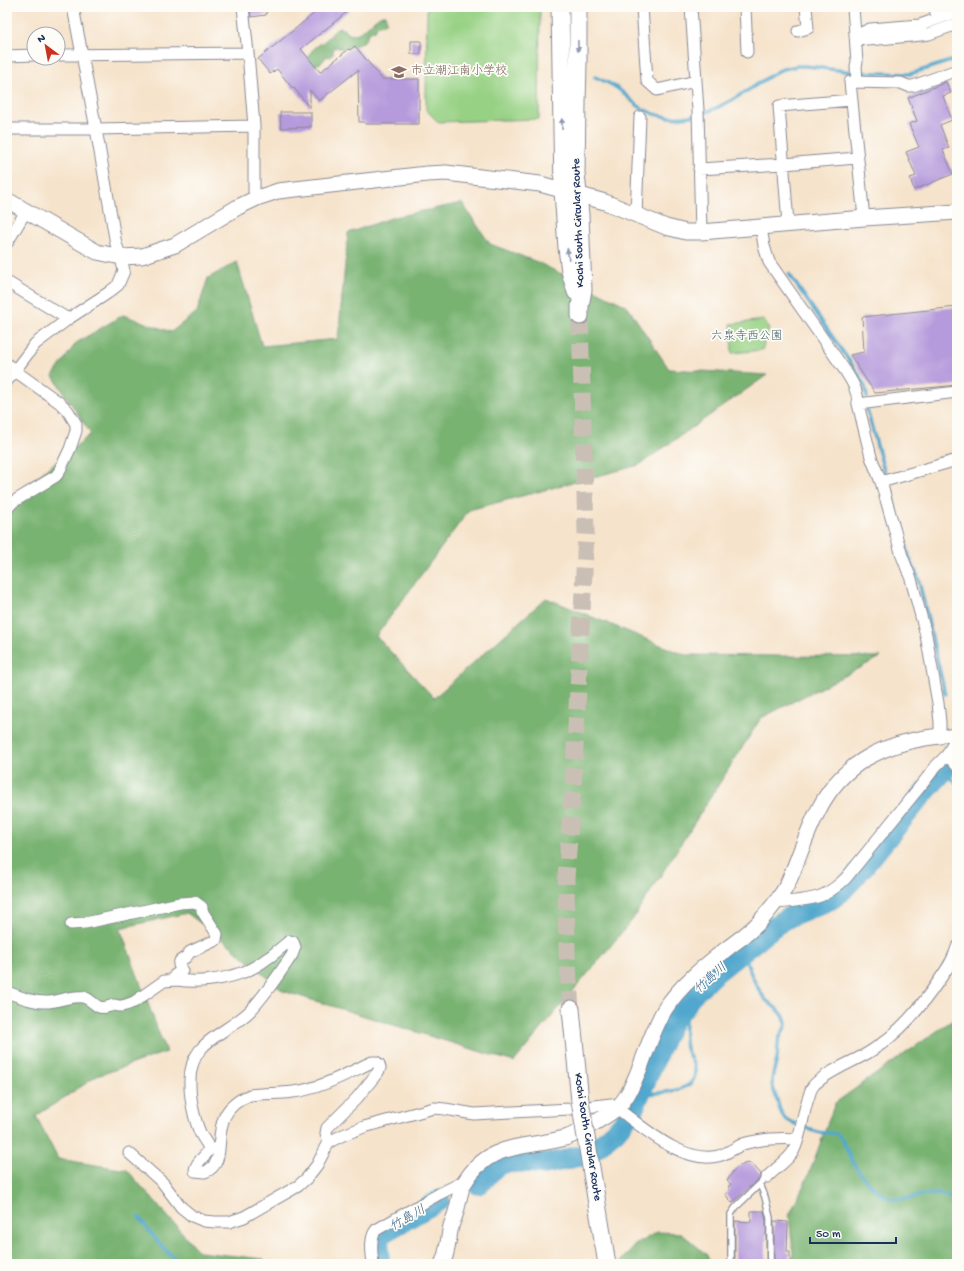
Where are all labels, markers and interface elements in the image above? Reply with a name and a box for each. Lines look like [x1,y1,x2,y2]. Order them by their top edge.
north arrow [26,26,66,66]
text: N [36,32,48,46]
one-way arrow [575,40,581,53]
school or university icon: 市立潮江南小学校 [390,63,408,81]
place label: 市立潮江南小学校 [411,64,507,79]
one-way arrow [559,117,565,130]
street label: Kochi South Circular Route [570,157,588,288]
one-way arrow [564,248,571,260]
park label: 六泉寺西公園 [711,329,783,344]
water label: 竹島川 [691,960,731,998]
street label: Kochi South Circular Route [570,1072,604,1203]
water label: 竹島川 [387,1202,429,1235]
scale bar [810,1219,896,1245]
text: 50 m [816,1228,841,1242]

